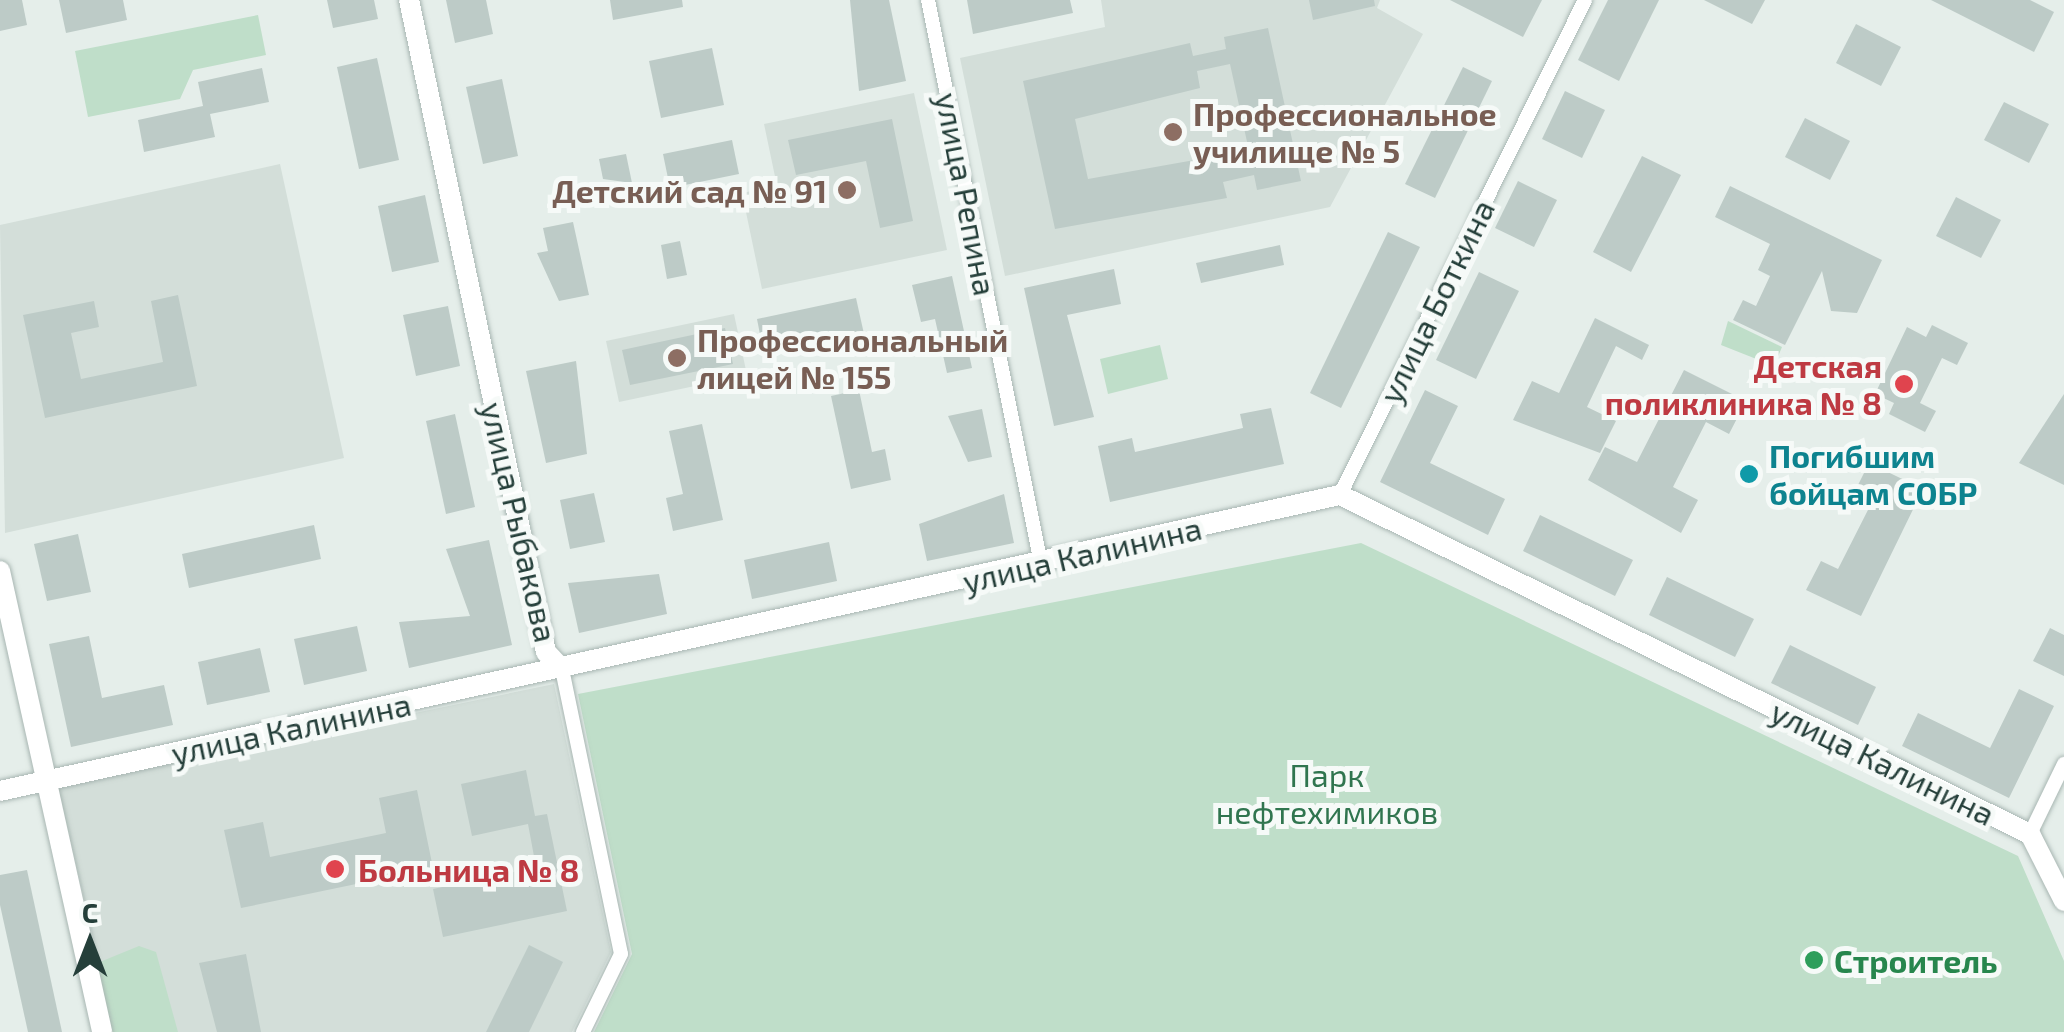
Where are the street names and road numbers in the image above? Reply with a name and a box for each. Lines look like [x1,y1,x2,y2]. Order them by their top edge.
street label: улица Репина [929,89,1005,299]
street label: улица Боткина [1370,193,1502,409]
street label: улица Рыбакова [474,398,566,646]
street label: улица Калинина [959,508,1205,600]
street label: улица Калинина [168,684,414,772]
street label: улица Калинина [1765,691,2001,833]

